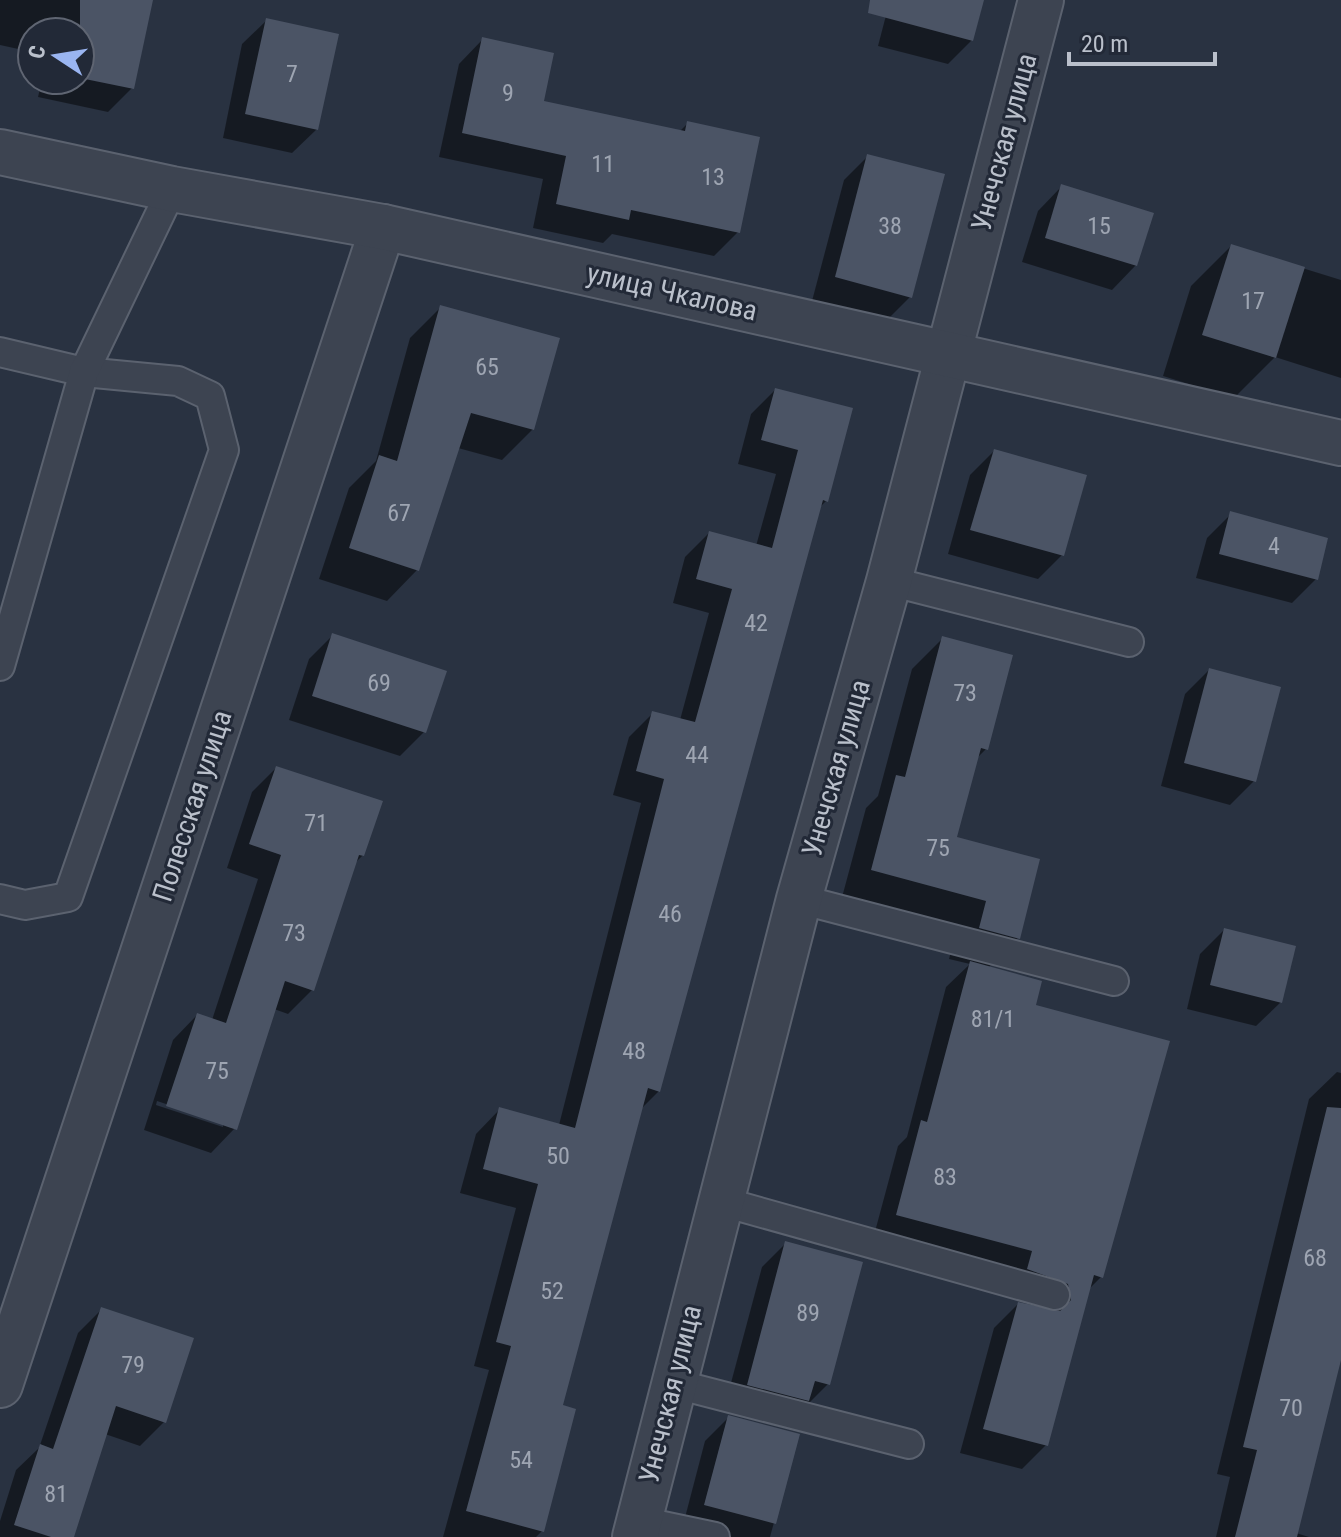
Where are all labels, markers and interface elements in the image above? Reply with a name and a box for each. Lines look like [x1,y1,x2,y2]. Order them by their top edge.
north arrow [16,16,96,96]
scale bar [1069,16,1215,66]
text: 20 m [1081,30,1128,58]
text: С [23,43,50,61]
street label: Унечская улица [964,50,1044,234]
house number: 7 [286,60,298,88]
house number: 9 [502,79,514,107]
house number: 11 [591,150,615,178]
house number: 13 [701,163,725,191]
house number: 38 [878,212,902,240]
house number: 15 [1087,212,1111,240]
street label: улица Чкалова [584,256,760,328]
house number: 17 [1241,287,1265,315]
house number: 65 [475,353,499,381]
house number: 67 [387,499,411,527]
house number: 4 [1268,532,1280,560]
house number: 42 [744,609,768,637]
house number: 69 [367,669,391,697]
street label: Унечская улица [795,676,877,860]
house number: 73 [953,679,977,707]
street label: Полесская улица [146,706,238,906]
house number: 44 [685,741,709,769]
house number: 71 [304,809,328,837]
house number: 75 [926,834,950,862]
house number: 46 [658,900,682,928]
house number: 73 [282,919,306,947]
house number: 81/1 [971,1005,1015,1033]
house number: 48 [622,1037,646,1065]
house number: 75 [205,1057,229,1085]
house number: 50 [546,1142,570,1170]
house number: 83 [933,1163,957,1191]
house number: 68 [1303,1244,1327,1272]
house number: 52 [540,1277,564,1305]
house number: 89 [796,1299,820,1327]
street label: Унечская улица [632,1302,708,1486]
house number: 79 [121,1351,145,1379]
house number: 70 [1279,1394,1303,1422]
house number: 54 [509,1446,533,1474]
house number: 81 [44,1480,68,1508]

